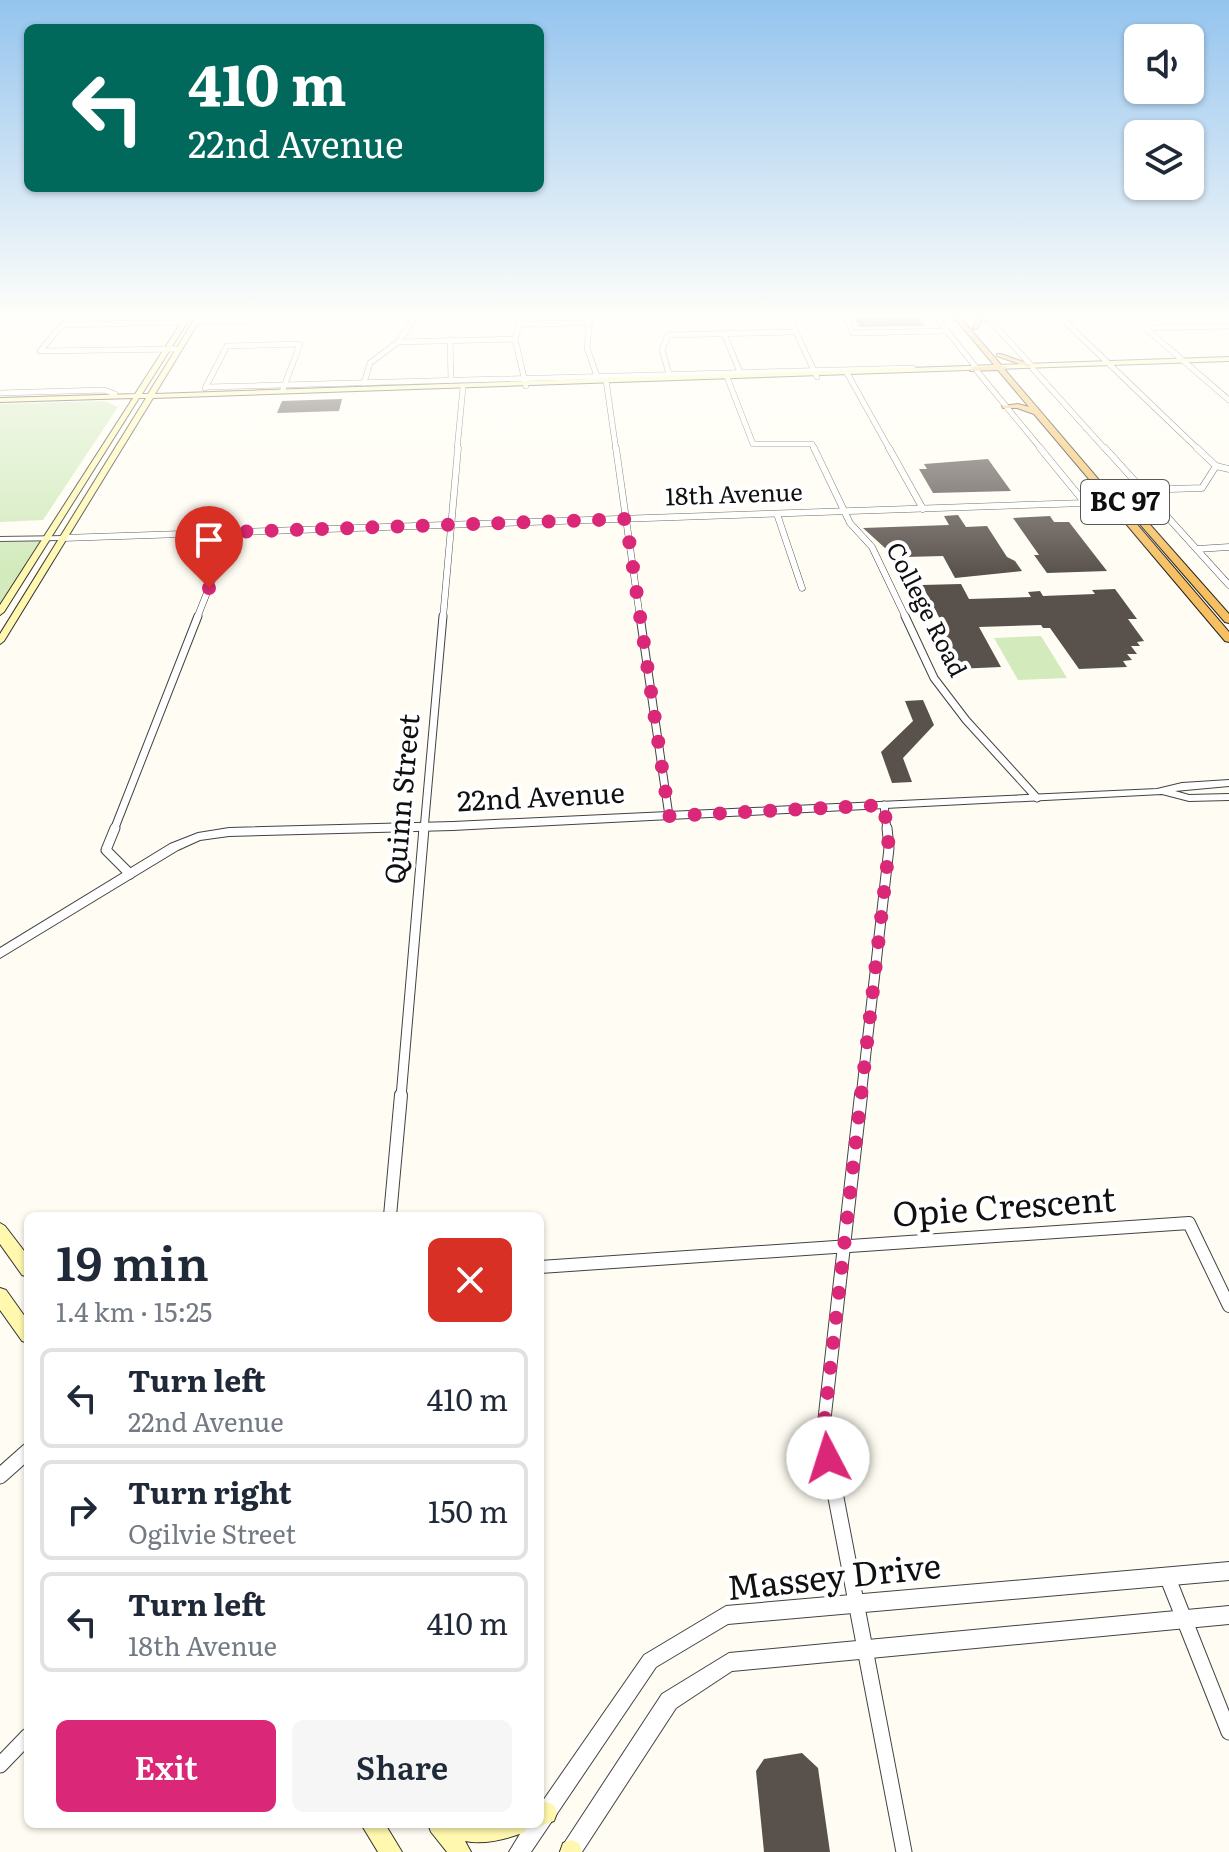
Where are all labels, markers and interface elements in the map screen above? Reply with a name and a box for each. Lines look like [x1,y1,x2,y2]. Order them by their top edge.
map controls [1124,24,1204,200]
button: sound [1124,24,1204,104]
text: 410 m [188,40,346,123]
icon: left [56,56,160,160]
text: 22nd Avenue [188,116,404,169]
button: layers [1124,120,1204,200]
street label: 18th Avenue [665,473,803,512]
road number: BC 97 [1081,480,1169,524]
pin [175,506,243,588]
icon: arrive [187,518,231,562]
street label: College Road [879,535,977,683]
street label: Quinn Street [372,711,428,886]
street label: 22nd Avenue [456,770,626,820]
street label: Opie Crescent [890,1171,1117,1237]
text: 19 min [56,1225,209,1296]
button: close [428,1238,512,1322]
text: 1.4 km · 15:25 [56,1291,212,1330]
text: Turn left [128,1357,266,1401]
icon: left [60,1376,104,1420]
text: 410 m [427,1376,508,1420]
text: 22nd Avenue [128,1401,284,1440]
position arrow [786,1416,870,1500]
text: Turn right [128,1469,292,1513]
icon: right [60,1488,104,1532]
text: 150 m [428,1488,508,1532]
text: Ogilvie Street [128,1513,296,1552]
street label: Massey Drive [724,1538,943,1610]
text: Turn left [128,1581,266,1625]
icon: left [60,1600,104,1644]
text: 410 m [427,1600,508,1644]
text: 18th Avenue [128,1625,277,1664]
button: Exit [56,1720,276,1812]
button: Share [292,1720,512,1812]

